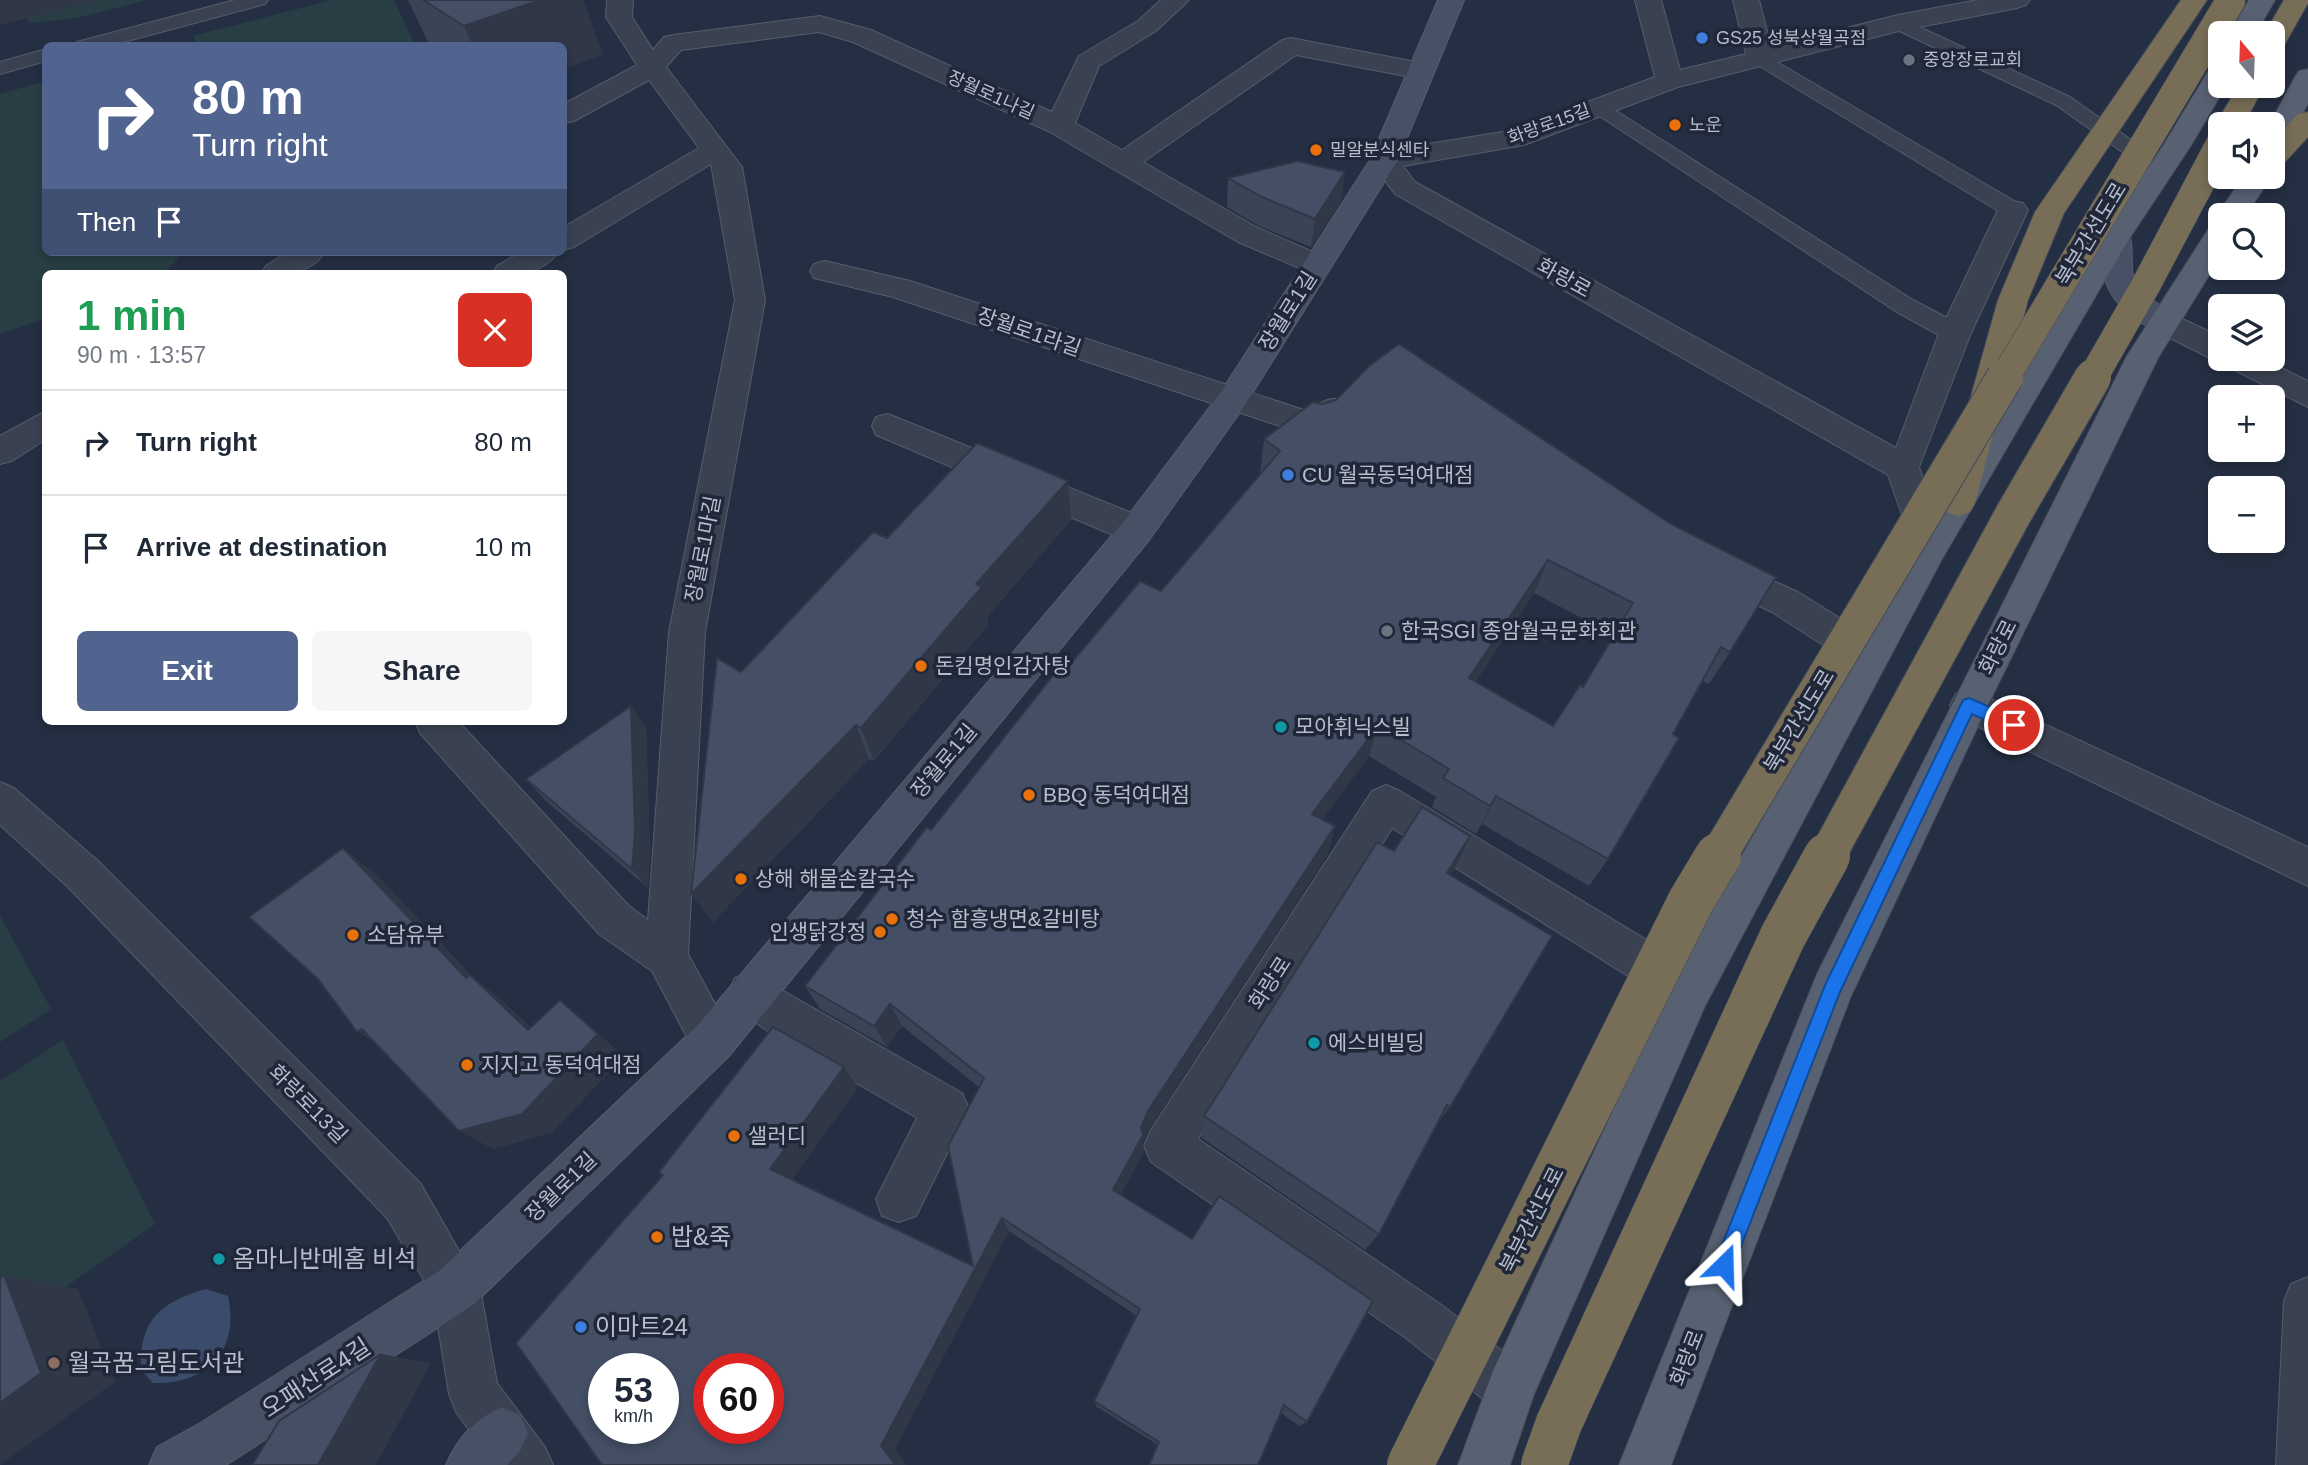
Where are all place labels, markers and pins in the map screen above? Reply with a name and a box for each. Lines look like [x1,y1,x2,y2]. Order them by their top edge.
place label: GS25 성북상월곡점 [1716,28,1866,48]
marker: GS25 성북상월곡점 [1694,30,1710,46]
place label: 중앙장로교회 [1923,50,2022,70]
marker: 중앙장로교회 [1901,52,1917,68]
place label: 노운 [1689,115,1722,135]
marker: 노운 [1667,117,1683,133]
place label: 밀알분식센타 [1330,140,1430,160]
marker: 밀알분식센타 [1308,142,1324,158]
place label: CU 월곡동덕여대점 [1302,463,1473,486]
marker: CU 월곡동덕여대점 [1280,467,1296,483]
place label: 한국SGI 종암월곡문화회관 [1401,619,1636,642]
marker: 한국SGI 종암월곡문화회관 [1379,623,1395,639]
place label: 돈킴명인감자탕 [935,654,1070,677]
marker: 돈킴명인감자탕 [913,658,929,674]
pin [1984,695,2044,755]
place label: 모아휘닉스빌 [1295,715,1411,738]
marker: 모아휘닉스빌 [1273,719,1289,735]
place label: BBQ 동덕여대점 [1043,783,1190,806]
marker: BBQ 동덕여대점 [1021,787,1037,803]
place label: 상해 해물손칼국수 [755,867,915,890]
marker: 상해 해물손칼국수 [733,871,749,887]
place label: 청수 함흥냉면&갈비탕 [906,907,1100,930]
marker: 청수 함흥냉면&갈비탕 [884,911,900,927]
place label: 인생닭강정 [769,920,866,943]
place label: 소담유부 [367,923,444,946]
marker: 인생닭강정 [872,924,888,940]
marker: 소담유부 [345,927,361,943]
place label: 에스비빌딩 [1328,1031,1425,1054]
marker: 에스비빌딩 [1306,1035,1322,1051]
place label: 지지고 동덕여대점 [481,1053,641,1076]
marker: 지지고 동덕여대점 [459,1057,475,1073]
place label: 샐러디 [748,1124,806,1147]
marker: 샐러디 [726,1128,742,1144]
place label: 밥&죽 [671,1223,731,1250]
marker: 밥&죽 [649,1229,665,1245]
place label: 옴마니반메홈 비석 [233,1245,416,1272]
marker: 옴마니반메홈 비석 [211,1251,227,1267]
place label: 이마트24 [595,1313,688,1340]
marker: 이마트24 [573,1319,589,1335]
place label: 월곡꿈그림도서관 [68,1349,245,1376]
marker: 월곡꿈그림도서관 [46,1355,62,1371]

